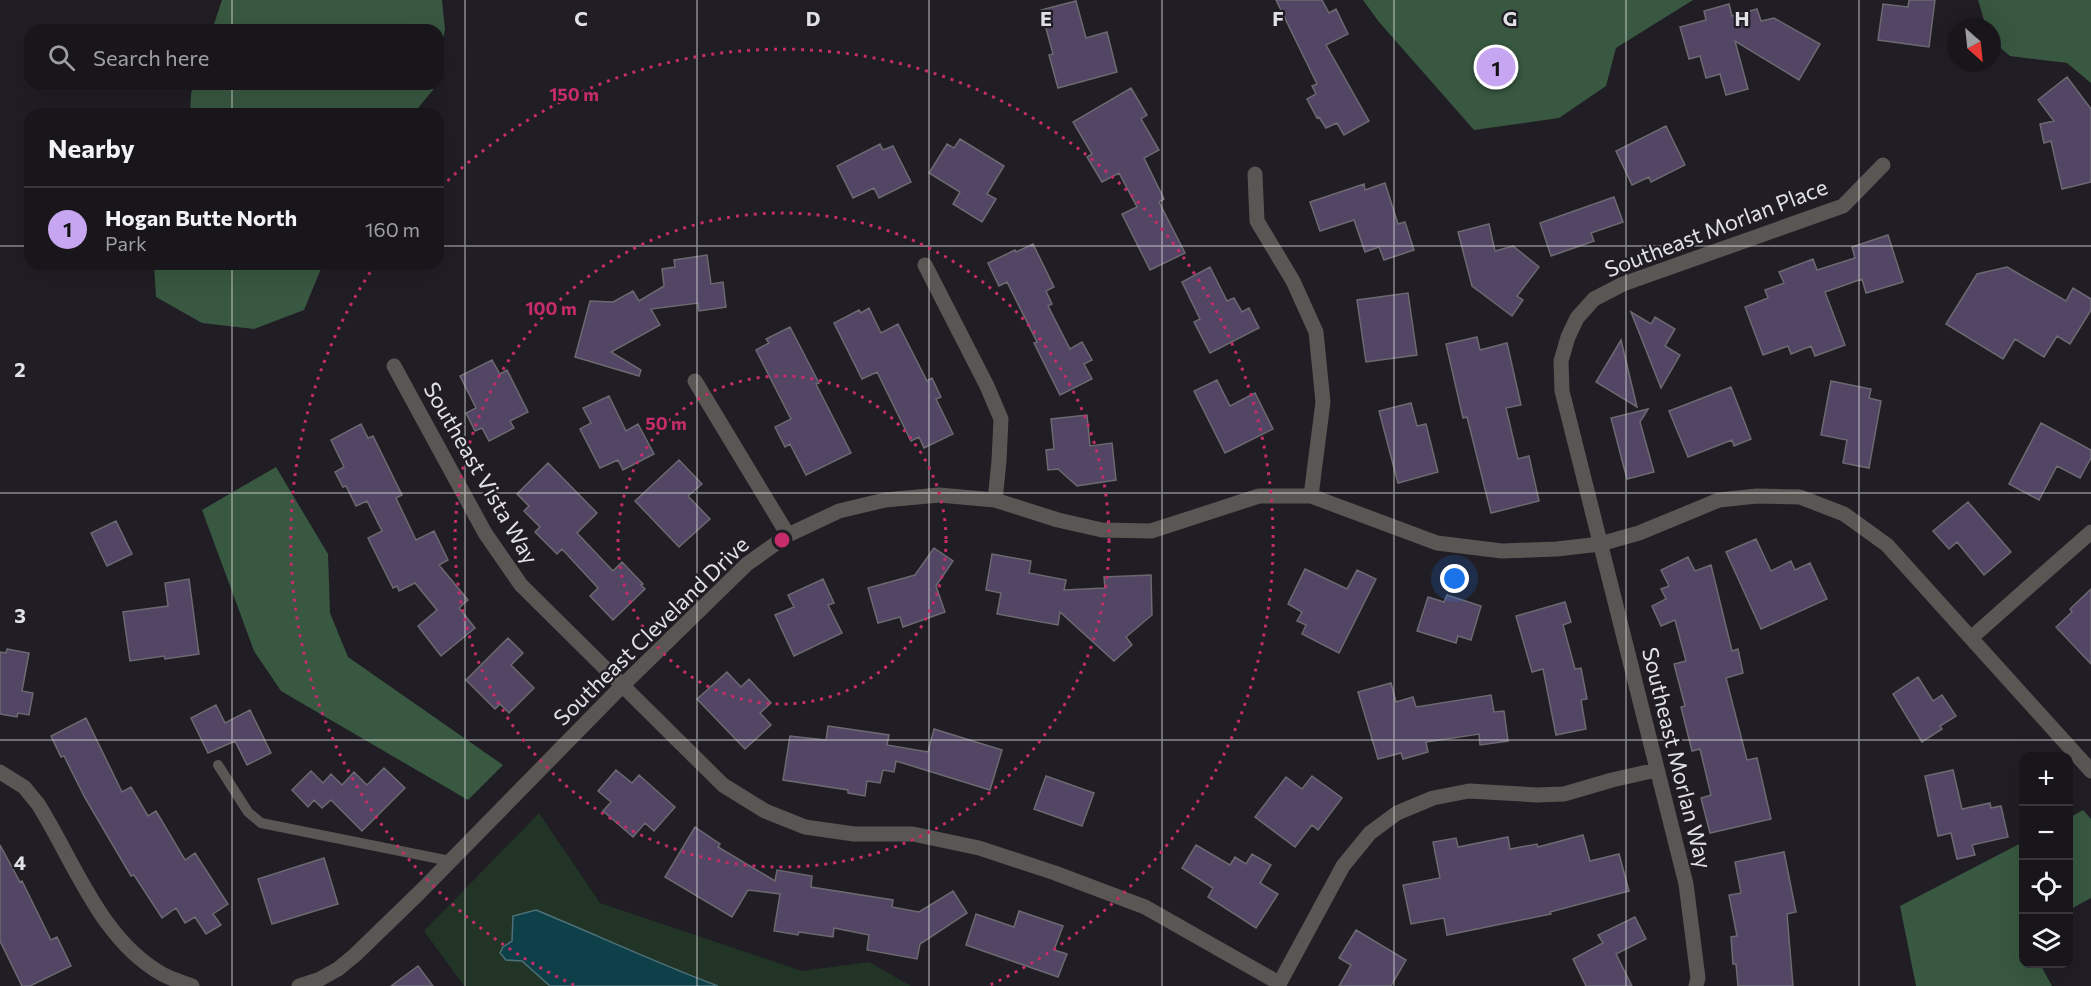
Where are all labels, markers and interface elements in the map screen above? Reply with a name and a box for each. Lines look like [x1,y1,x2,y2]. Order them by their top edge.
text: C [574,6,588,30]
text: D [806,6,820,30]
text: E [1040,6,1052,30]
text: F [1272,6,1284,30]
text: G [1503,6,1517,30]
text: H [1735,6,1750,30]
north arrow [1947,18,2001,72]
search box [24,24,444,90]
icon: search [45,41,78,74]
text: Search here [93,44,209,71]
pin: 1 [1476,44,1516,90]
text: 150 m [549,83,599,105]
text: Nearby [48,132,135,163]
street label: Southeast Morlan Place [1601,173,1831,283]
text: Hogan Butte North [105,204,297,231]
text: 1 [63,217,72,241]
text: 160 m [365,217,420,241]
text: Park [105,231,147,255]
text: 100 m [525,297,577,319]
text: 2 [14,357,26,381]
street label: Southeast Vista Way [418,377,545,569]
text: 50 m [645,412,687,434]
street label: Southeast Cleveland Drive [548,530,754,731]
centre of rings [772,530,792,550]
your location [1440,564,1469,593]
text: 3 [14,603,26,627]
street label: Southeast Morlan Way [1637,644,1718,871]
map controls [2019,752,2073,968]
button: + [2019,752,2073,806]
button: − [2019,806,2073,860]
text: 4 [14,850,26,874]
button: locate [2019,860,2073,914]
button: layers [2019,914,2073,968]

